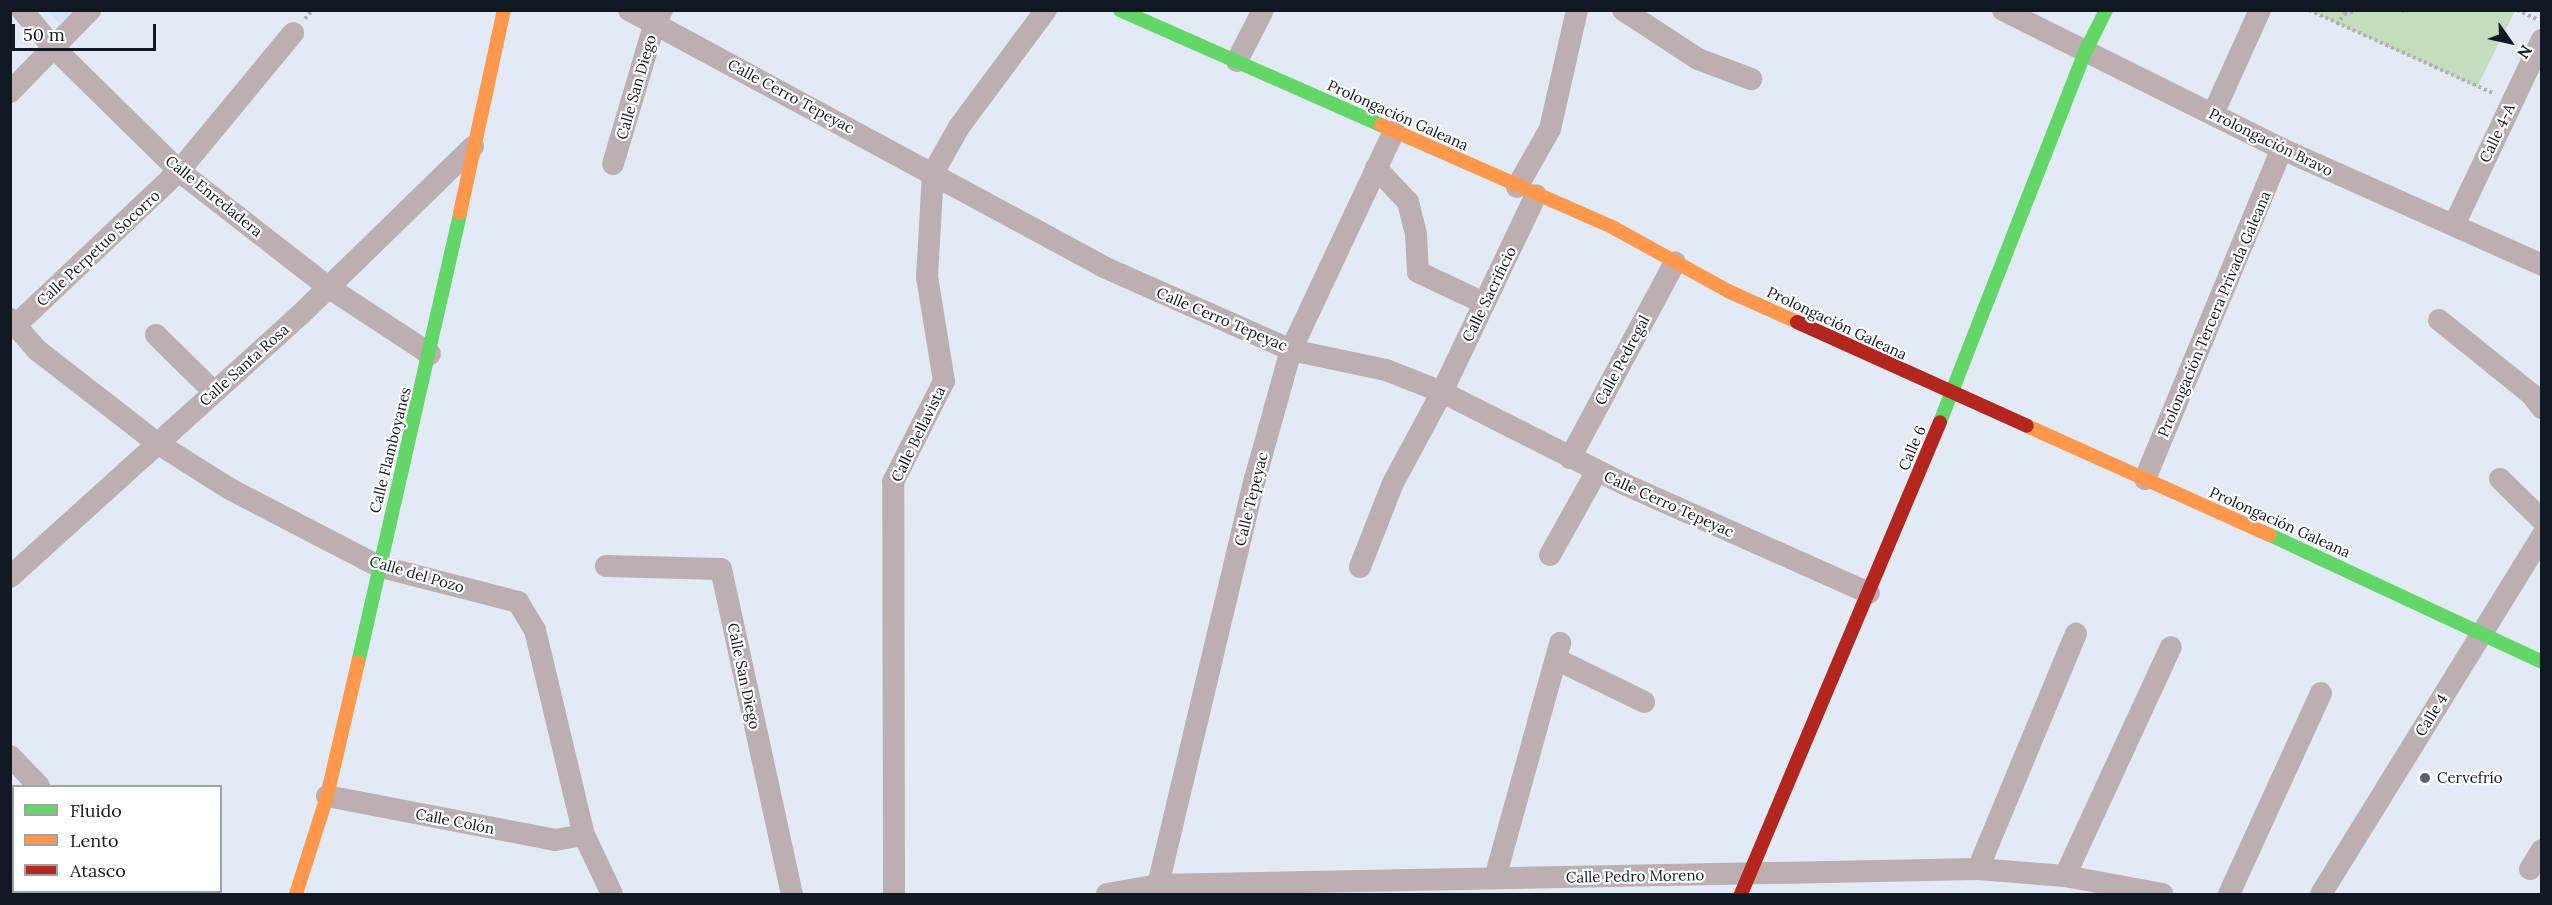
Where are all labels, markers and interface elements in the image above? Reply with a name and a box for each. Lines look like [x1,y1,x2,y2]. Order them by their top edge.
scale bar [15,12,159,50]
north arrow [2480,12,2540,72]
text: 50 m [23,23,65,46]
street label: Calle San Diego [612,32,660,142]
text: N [2513,41,2537,63]
street label: Calle Cerro Tepeyac [725,55,857,137]
street label: Prolongación Galeana [1325,76,1471,154]
street label: Calle 4-A [2476,101,2518,165]
street label: Prolongación Bravo [2206,104,2336,180]
street label: Calle Enredadera [162,151,266,241]
street label: Calle Perpetuo Socorro [33,186,163,310]
street label: Prolongación Tercera Privada Galeana [2154,188,2274,440]
street label: Calle Sacrificio [1458,243,1520,345]
street label: Calle Cerro Tepeyac [1154,283,1290,355]
street label: Prolongación Galeana [1764,283,1910,363]
street label: Calle Pedregal [1591,312,1653,408]
street label: Calle Santa Rosa [196,320,292,410]
street label: Calle Bellavista [887,383,949,485]
street label: Calle Flamboyanes [366,385,414,515]
street label: Calle 6 [1895,423,1929,473]
street label: Calle Tepeyac [1231,450,1271,548]
street label: Calle Cerro Tepeyac [1601,467,1737,541]
street label: Prolongación Galeana [2207,483,2353,561]
street label: Calle del Pozo [368,552,466,596]
street label: Calle San Diego [724,621,764,731]
street label: Calle 4 [2411,690,2451,740]
place label: Cervefrío [2437,769,2502,787]
marker: Cervefrío [2418,771,2432,785]
legend [12,785,222,893]
text: Fluido [70,799,122,822]
street label: Calle Colón [414,805,496,837]
text: Lento [70,829,118,852]
text: Atasco [70,859,126,882]
street label: Calle Pedro Moreno [1566,866,1704,886]

